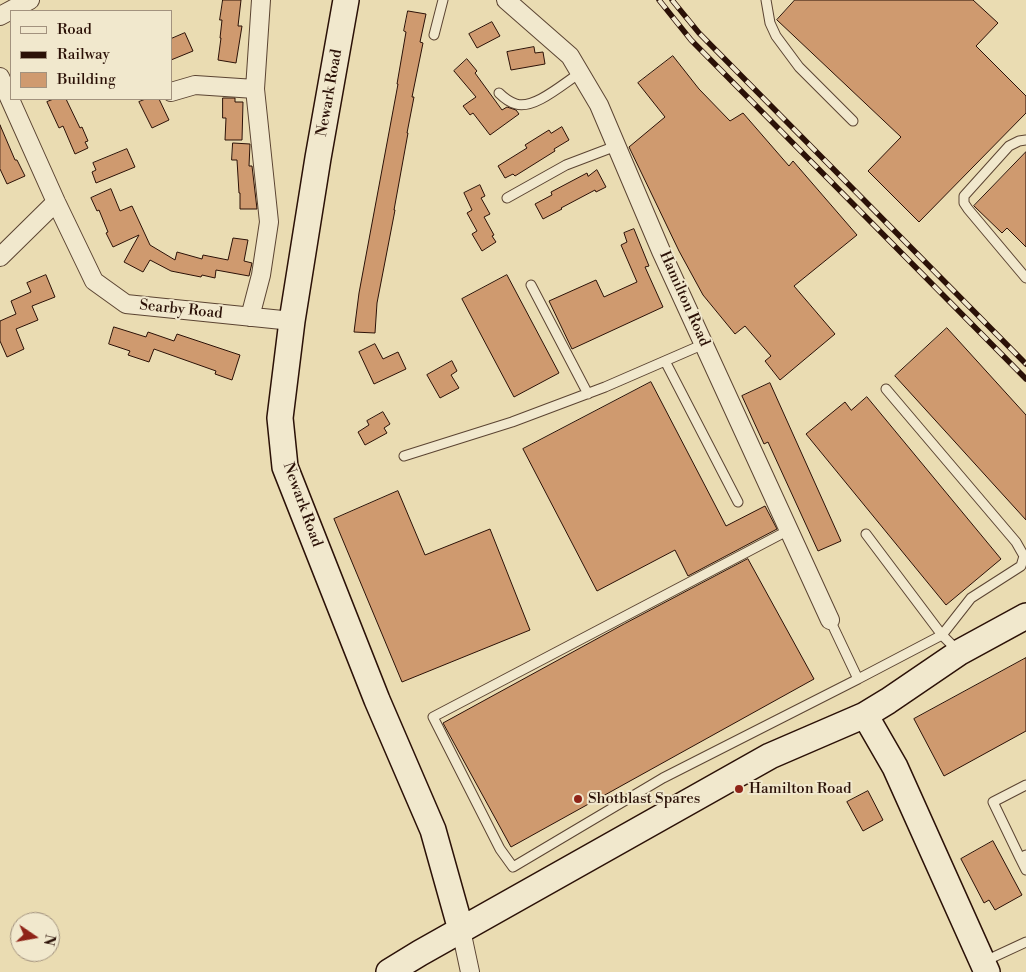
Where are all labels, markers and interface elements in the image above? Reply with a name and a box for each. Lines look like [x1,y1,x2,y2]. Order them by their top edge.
legend [10,10,172,100]
text: Road [57,20,92,39]
text: Railway [57,45,110,64]
street label: Newark Road [313,48,347,138]
text: Building [57,70,116,89]
street label: Hamilton Road [655,249,713,349]
street label: Searby Road [138,297,224,323]
street label: Newark Road [278,460,326,550]
place label: Hamilton Road [749,780,852,798]
marker: Hamilton Road [733,783,745,795]
place label: Shotblast Spares [588,790,700,808]
marker: Shotblast Spares [572,793,584,805]
north arrow [10,912,60,962]
text: N [39,933,59,947]

